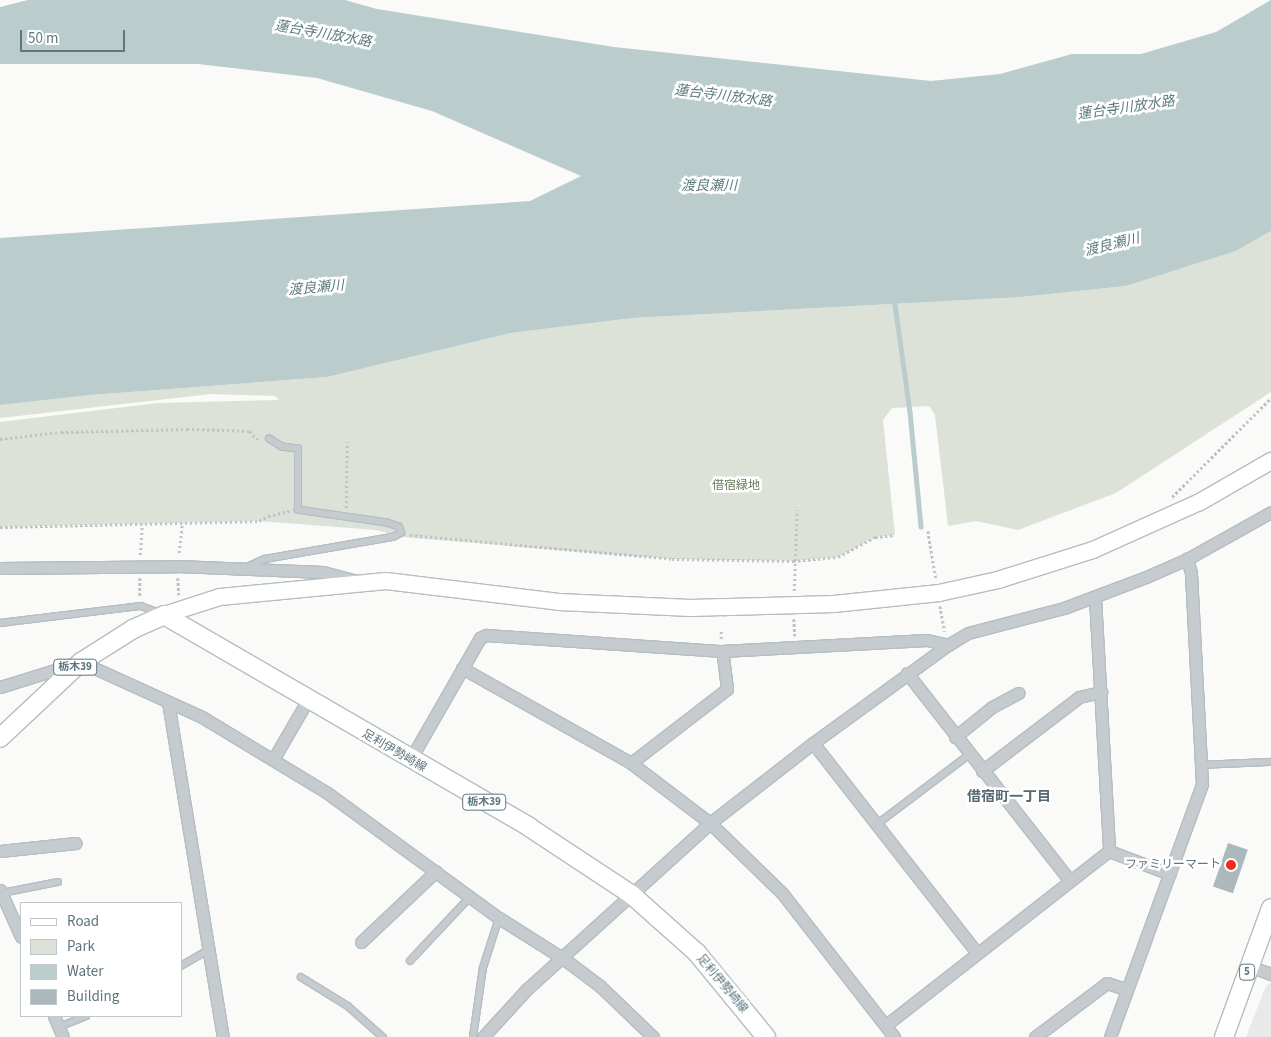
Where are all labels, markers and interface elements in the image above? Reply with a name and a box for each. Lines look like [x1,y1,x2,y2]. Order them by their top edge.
water label: 蓮台寺川放水路 [273,17,373,51]
scale bar [22,20,128,52]
text: 50 m [28,28,58,49]
water label: 蓮台寺川放水路 [673,82,773,110]
water label: 蓮台寺川放水路 [1076,93,1176,123]
water label: 渡良瀬川 [681,178,737,194]
water label: 渡良瀬川 [1083,230,1141,260]
water label: 渡良瀬川 [287,277,345,299]
park label: 借宿緑地 [712,479,760,493]
road number: 栃木39 [52,659,98,676]
street label: 足利伊勢崎線 [359,727,429,775]
district label: 借宿町一丁目 [967,789,1051,805]
road number: 栃木39 [462,794,506,810]
place label: ファミリーマート [1125,858,1221,872]
marker: ファミリーマート [1225,859,1237,871]
legend [20,902,182,1017]
text: Road [67,911,99,932]
text: Park [67,936,95,957]
street label: 足利伊勢崎線 [693,952,751,1016]
text: Water [67,961,103,982]
road number: 5 [1238,964,1256,980]
text: Building [67,986,119,1007]

